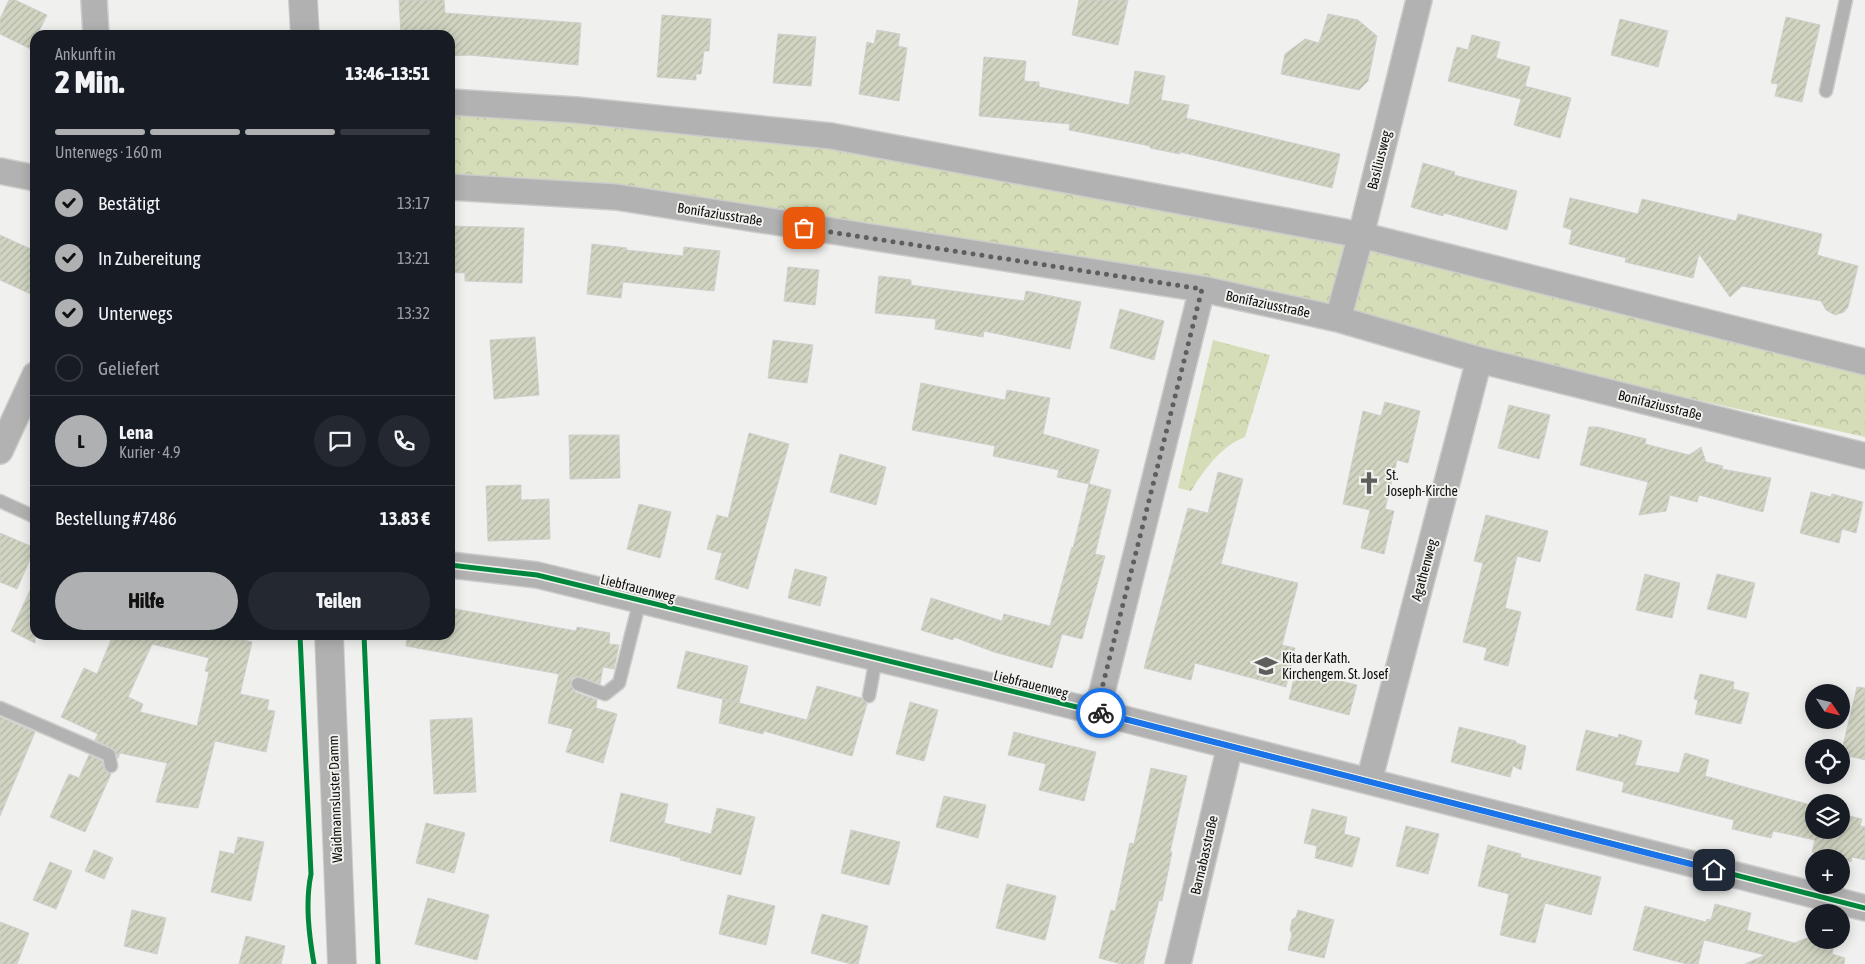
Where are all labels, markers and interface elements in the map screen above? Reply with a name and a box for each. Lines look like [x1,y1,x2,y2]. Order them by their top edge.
text: Ankunft in [55,45,116,63]
text: 13:46–13:51 [345,62,430,84]
text: 2 Min. [55,63,124,100]
street label: Basiliusweg [1364,129,1394,191]
text: Unterwegs · 160 m [55,143,162,161]
icon: check [55,189,83,217]
text: Bestätigt [98,192,160,214]
text: 13:17 [397,194,430,212]
street label: Bonifaziusstraße [676,199,764,229]
pin [783,207,825,249]
icon: bag [790,214,818,242]
icon: check [55,244,83,272]
text: In Zubereitung [98,247,201,269]
text: 13:21 [397,249,430,267]
street label: Bonifaziusstraße [1224,287,1312,321]
icon: check [55,299,83,327]
text: Unterwegs [98,302,173,324]
text: 13:32 [397,304,430,322]
text: Geliefert [98,357,159,379]
street label: Bonifaziusstraße [1616,387,1704,423]
button: chat [314,415,366,467]
button: phone [378,415,430,467]
text: Lena [119,421,153,443]
text: L [77,430,85,452]
text: Kurier · 4.9 [119,443,181,461]
place label: St. Joseph-Kirche [1386,467,1458,499]
church icon: St. Joseph-Kirche [1356,470,1382,496]
text: Bestellung #7486 [55,507,177,529]
text: 13.83 € [380,507,430,529]
street label: Agathenweg [1408,537,1440,603]
street label: Liebfrauenweg [599,571,677,605]
button: Hilfe [55,572,238,630]
button: Teilen [248,572,430,630]
place label: Kita der Kath. Kirchengem. St. Josef [1282,650,1389,682]
school or university icon: Kita der Kath. Kirchengem. St. Josef [1253,653,1279,679]
street label: Liebfrauenweg [992,667,1070,701]
north arrow [1805,684,1850,729]
map controls [1805,684,1850,949]
courier [1076,688,1126,738]
icon: bike [1087,699,1115,727]
street label: Waidmannsluster Damm [325,735,345,863]
button: locate [1805,739,1850,784]
button: layers [1805,794,1850,839]
street label: Barnabasstraße [1187,814,1221,896]
pin [1693,849,1735,891]
button: + [1805,849,1850,894]
icon: home [1700,856,1728,884]
button: − [1805,904,1850,949]

